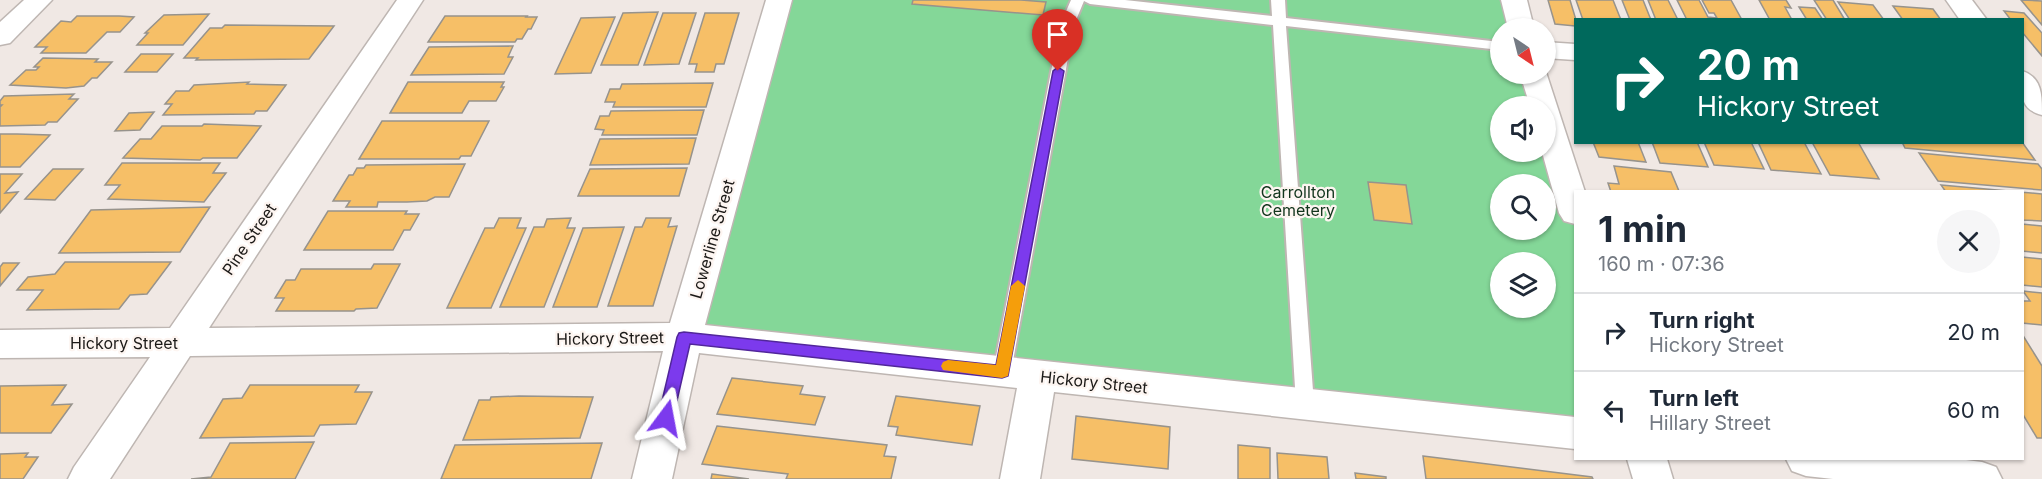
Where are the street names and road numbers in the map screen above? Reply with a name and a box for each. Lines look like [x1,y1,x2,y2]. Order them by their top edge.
street label: Lowerline Street [685,177,739,301]
street label: Pine Street [218,199,280,279]
street label: Hickory Street [556,327,664,349]
street label: Hickory Street [70,333,178,353]
street label: Hickory Street [1039,366,1149,398]

